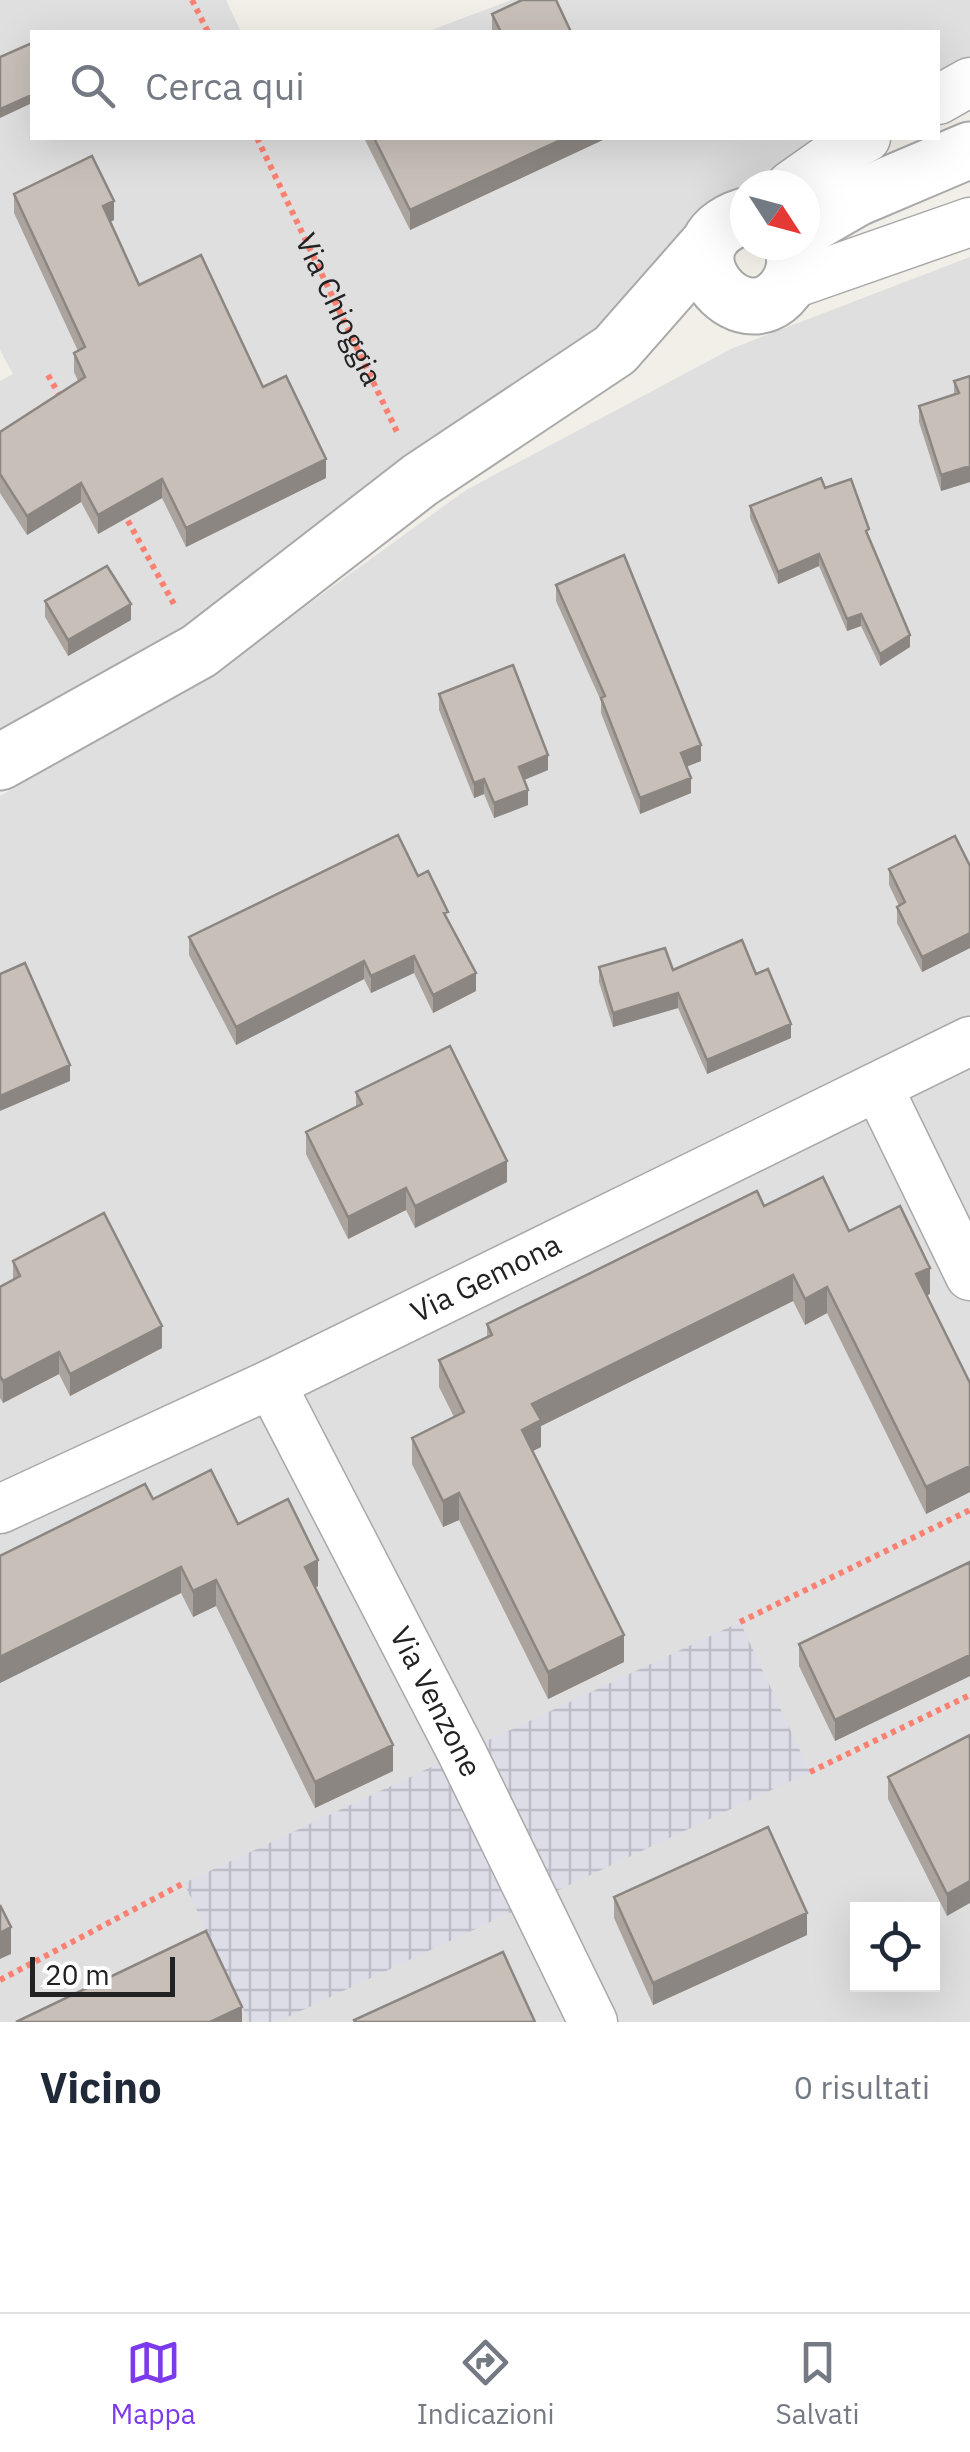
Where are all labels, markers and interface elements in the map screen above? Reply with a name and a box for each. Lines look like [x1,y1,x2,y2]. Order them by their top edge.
search box [30,30,940,140]
icon: search [65,58,120,113]
text: Cerca qui [145,61,305,110]
north arrow [730,170,820,260]
street label: Via Chioggia [287,226,393,391]
street label: Via Gemona [404,1224,567,1330]
street label: Via Venzone [382,1620,492,1783]
map controls [850,1902,940,1992]
button: locate [850,1902,940,1992]
scale bar [30,1952,175,1996]
text: 20 m [45,1956,110,1993]
text: Vicino [40,2060,162,2115]
text: 0 risultati [794,2066,930,2108]
tab: Mappa [111,2335,196,2432]
tab: Indicazioni [417,2335,555,2432]
tab: Salvati [776,2335,859,2432]

